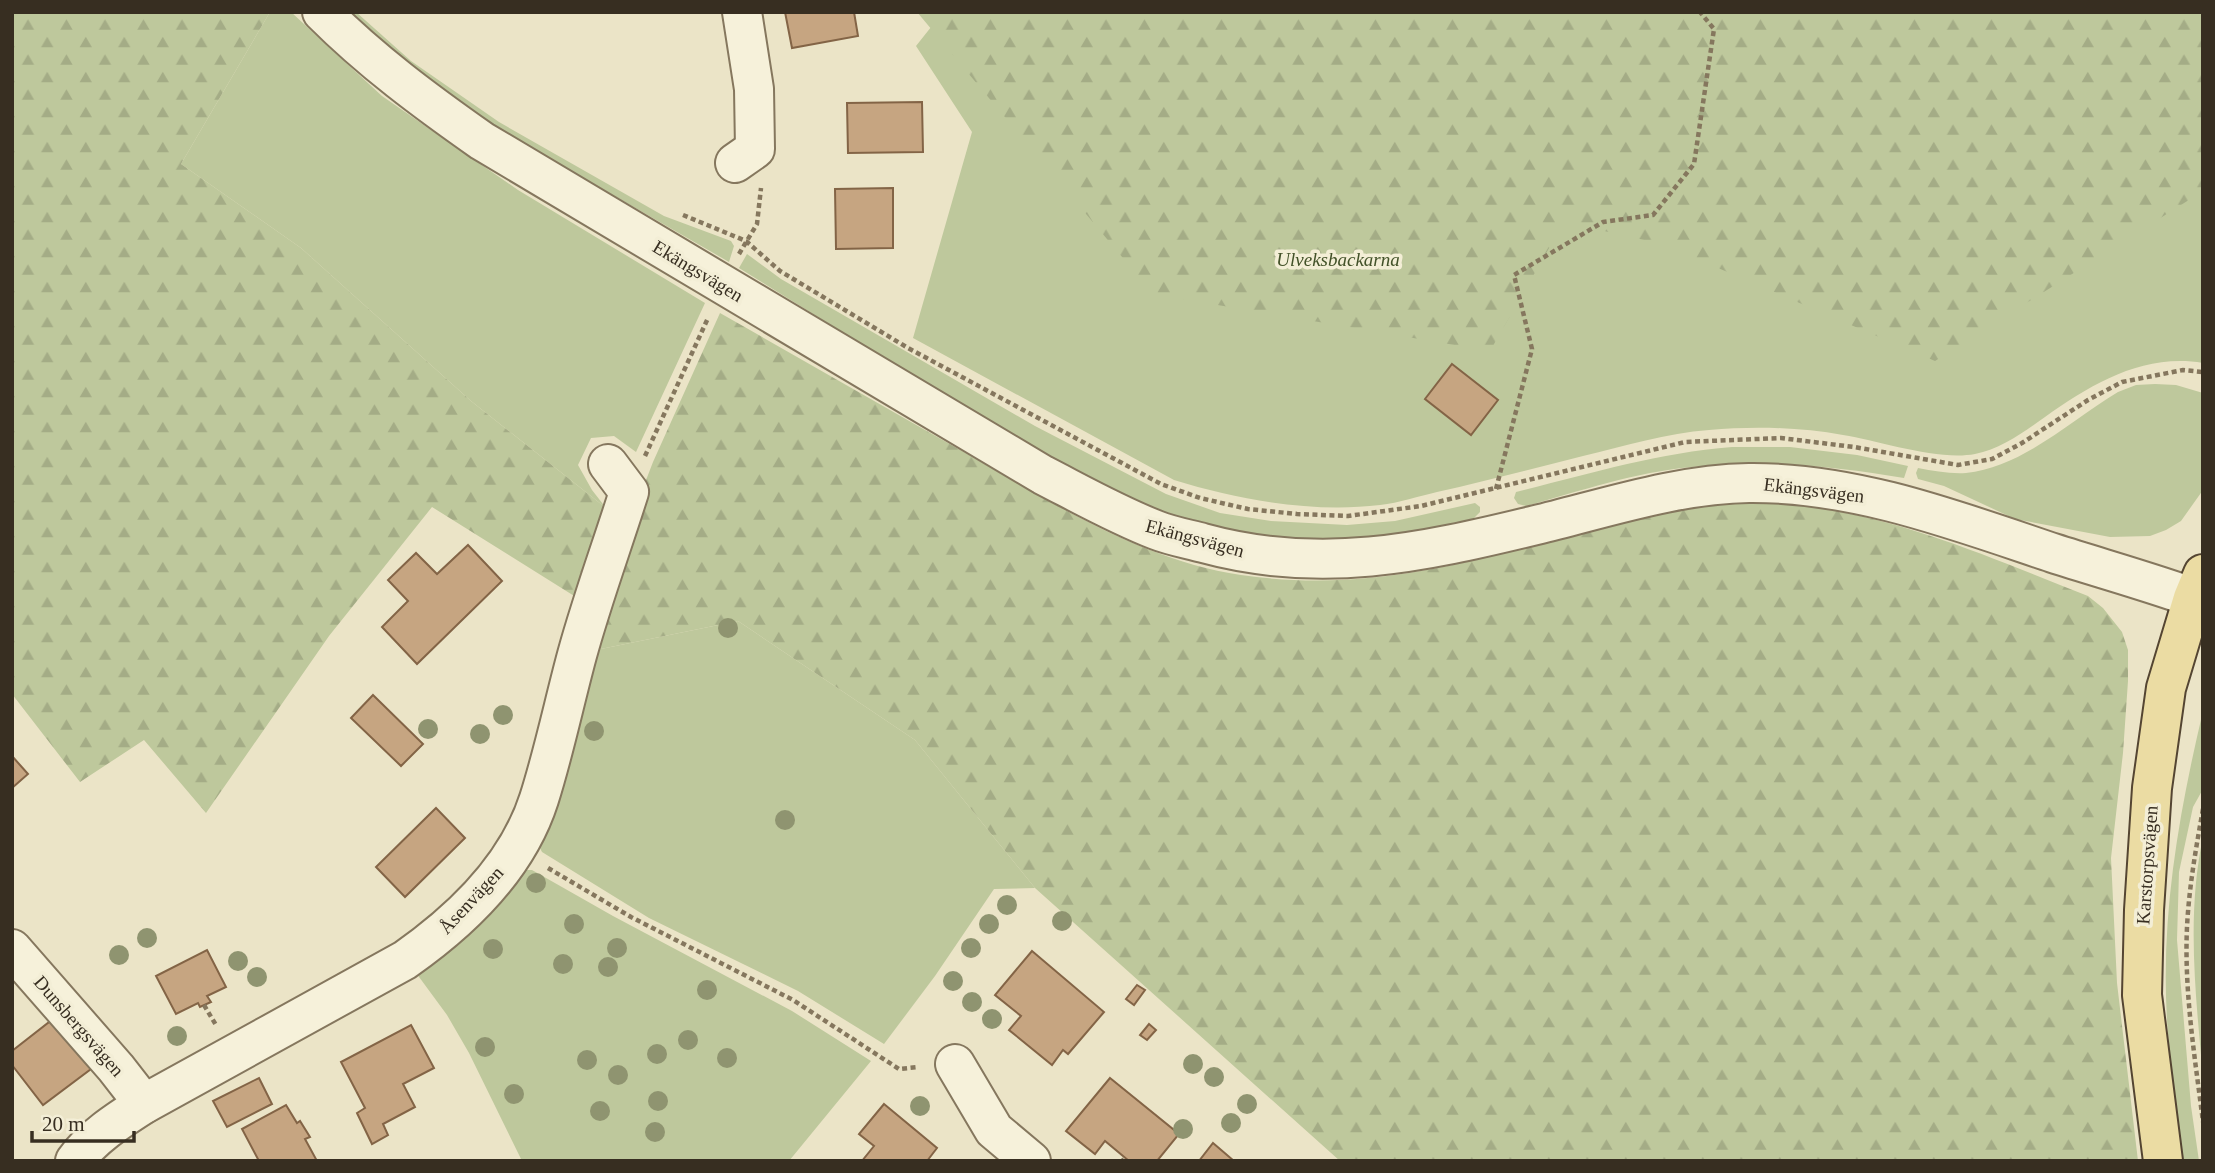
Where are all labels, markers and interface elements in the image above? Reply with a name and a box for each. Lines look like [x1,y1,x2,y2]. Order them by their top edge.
street label: Ekängsvägen [649,236,747,306]
park label: Ulveksbackarna [1276,249,1400,270]
street label: Ekängsvägen [1762,473,1866,507]
street label: Ekängsvägen [1143,515,1247,561]
street label: Karstorpsvägen [2132,804,2162,925]
street label: Åsenvägen [435,862,508,938]
street label: Dunsbergsvägen [30,971,129,1081]
scale bar [32,1100,133,1144]
text: 20 m [42,1112,85,1136]

